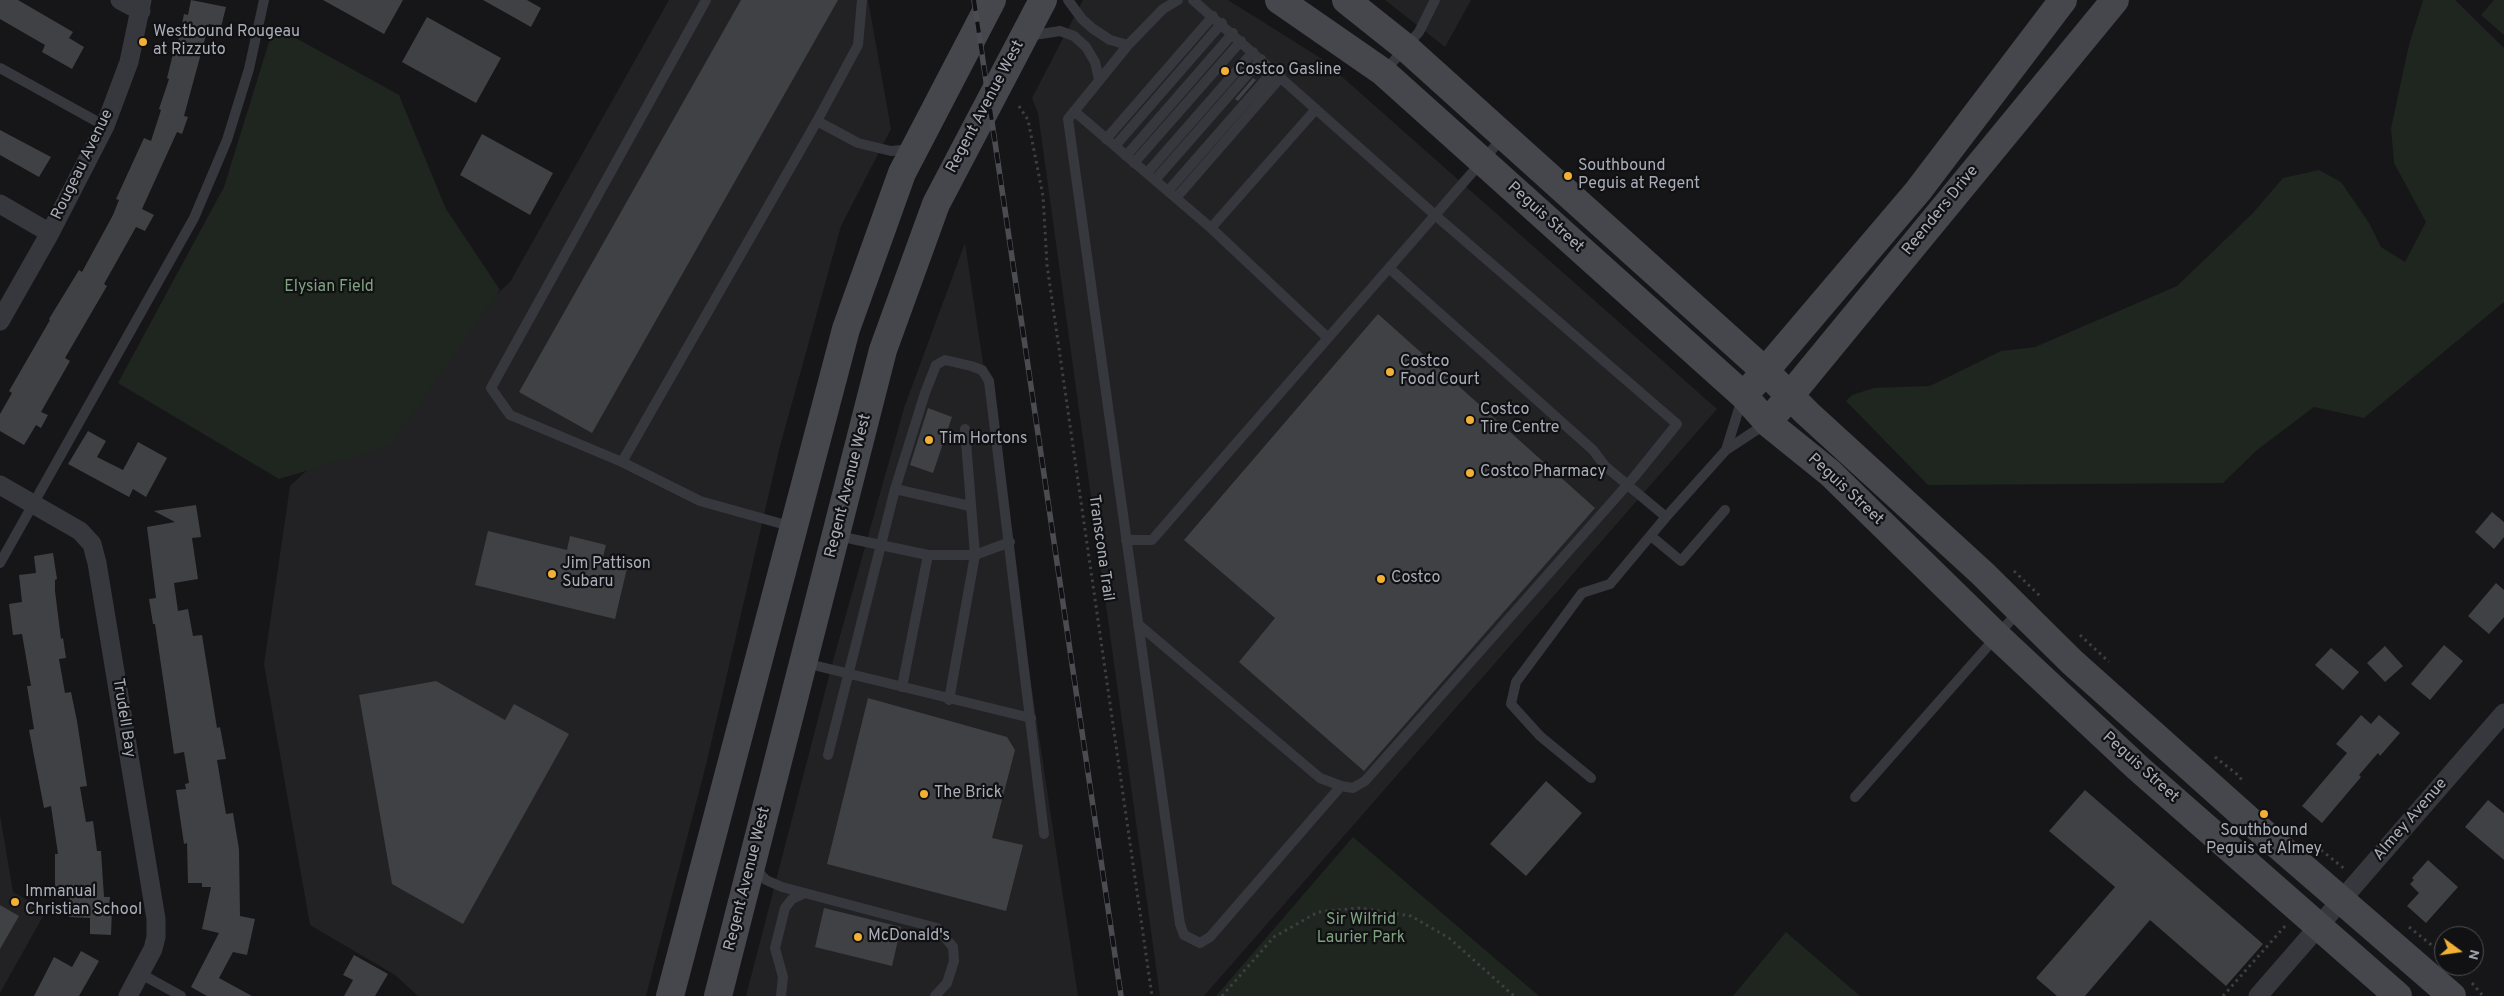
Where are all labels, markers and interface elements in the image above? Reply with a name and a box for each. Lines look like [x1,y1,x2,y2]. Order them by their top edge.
place label: Westbound Rougeau at Rizzuto [153,23,300,61]
marker: Westbound Rougeau at Rizzuto [137,36,149,48]
street label: Regent Avenue West [943,37,1029,177]
place label: Costco Gasline [1235,61,1341,81]
marker: Costco Gasline [1219,65,1231,77]
street label: Rougeau Avenue [48,107,118,223]
place label: Southbound Peguis at Regent [1578,157,1700,195]
street label: Reenders Drive [1899,162,1983,260]
marker: Southbound Peguis at Regent [1562,170,1574,182]
street label: Peguis Street [1503,179,1587,257]
park label: Elysian Field [284,278,374,298]
place label: Costco Food Court [1400,353,1480,391]
marker: Costco Food Court [1384,366,1396,378]
place label: Costco Tire Centre [1480,401,1559,439]
street label: Regent Avenue West [822,412,876,560]
marker: Costco Tire Centre [1464,414,1476,426]
place label: Tim Hortons [939,430,1027,450]
marker: Tim Hortons [923,434,935,446]
street label: Peguis Street [1803,450,1887,530]
place label: Costco Pharmacy [1480,463,1606,483]
marker: Costco Pharmacy [1464,467,1476,479]
street label: Transcona Trail [1083,493,1117,603]
place label: Jim Pattison Subaru [562,555,651,593]
marker: Jim Pattison Subaru [546,568,558,580]
place label: Costco [1391,569,1440,589]
marker: Costco [1375,573,1387,585]
street label: Trudell Bay [107,677,139,759]
street label: Peguis Street [2098,729,2182,807]
street label: Almey Avenue [2370,775,2452,865]
place label: The Brick [934,784,1002,804]
marker: The Brick [918,788,930,800]
street label: Regent Avenue West [721,805,775,953]
marker: Southbound Peguis at Almey [2258,808,2270,820]
place label: Southbound Peguis at Almey [2206,822,2322,860]
place label: Immanual Christian School [25,883,142,921]
marker: Immanual Christian School [9,896,21,908]
park label: Sir Wilfrid Laurier Park [1317,911,1405,949]
north arrow [2434,926,2484,976]
place label: McDonald's [868,927,950,947]
marker: McDonald's [852,931,864,943]
text: N [2464,948,2483,961]

